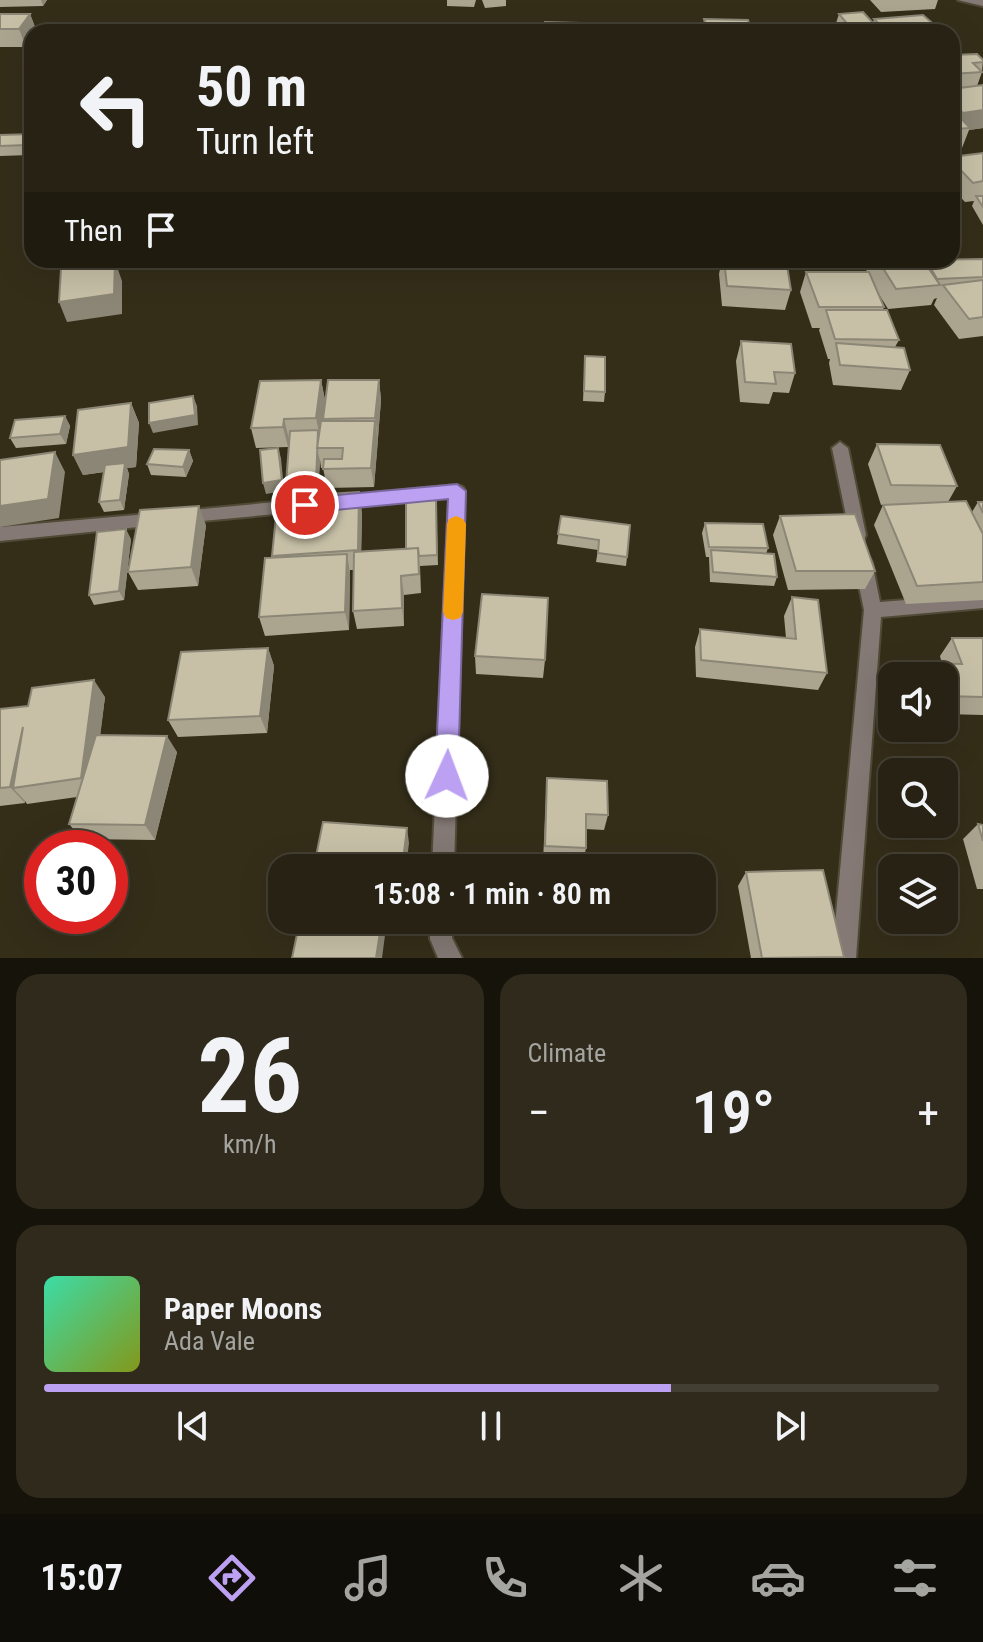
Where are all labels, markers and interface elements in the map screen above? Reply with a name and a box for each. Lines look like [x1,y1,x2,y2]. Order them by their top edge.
text: 50 m [196,54,307,120]
icon: left [64,56,168,160]
text: Turn left [196,121,314,163]
icon: arrive [139,208,183,252]
text: Then [64,213,123,248]
pin [271,471,339,539]
icon: arrive [283,483,327,527]
map controls [878,662,958,934]
button: sound [878,662,958,742]
position arrow [405,734,489,818]
button: search [878,758,958,838]
speed limit sign: 30 [24,830,128,934]
button: layers [878,854,958,934]
text: 15:08 · 1 min · 80 m [373,876,611,911]
text: 26 [197,1016,302,1137]
text: Climate [528,1038,606,1068]
text: 19° [692,1077,775,1148]
text: − [528,1087,550,1139]
text: + [917,1087,939,1139]
text: km/h [223,1129,277,1159]
text: Paper Moons [164,1291,322,1326]
text: Ada Vale [164,1326,255,1356]
icon: previous [171,1404,215,1448]
icon: pause [469,1404,513,1448]
icon: next [768,1404,812,1448]
icon: directions [204,1550,260,1606]
icon: music [340,1550,396,1606]
icon: phone [477,1550,533,1606]
icon: climate [613,1550,669,1606]
icon: car [750,1550,806,1606]
icon: filters [887,1550,943,1606]
text: 15:07 [40,1557,123,1599]

